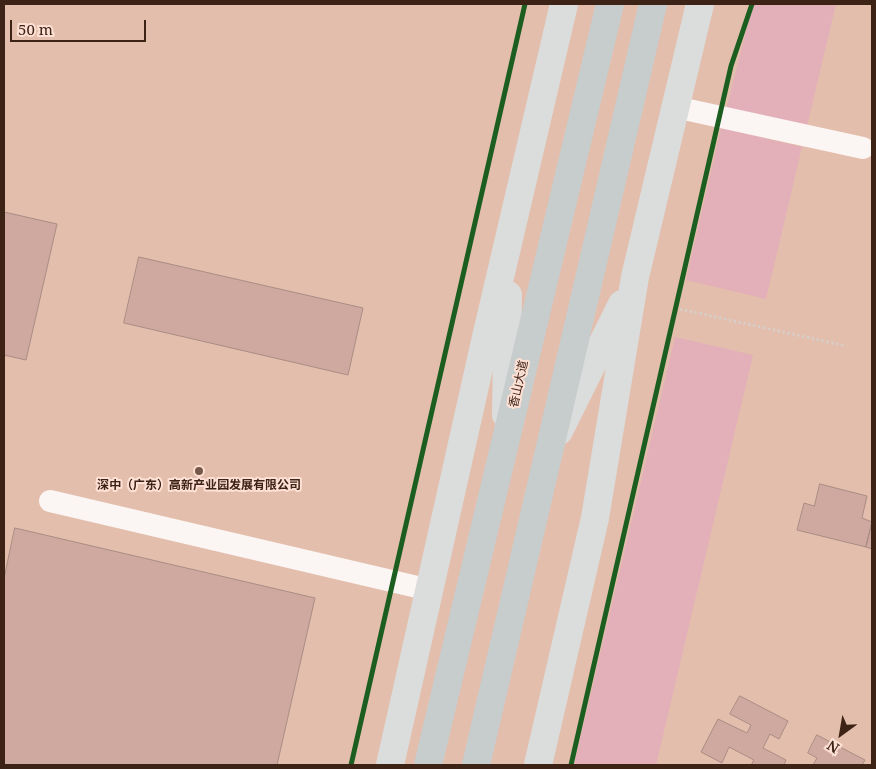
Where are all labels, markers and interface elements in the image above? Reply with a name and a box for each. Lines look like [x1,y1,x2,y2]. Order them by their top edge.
scale bar [12,10,149,42]
text: 50 m [18,19,53,39]
street label: 香山大道 [507,359,531,409]
marker: 深中（广东）高新产业园发展有限公司 [193,465,205,477]
place label: 深中（广东）高新产业园发展有限公司 [97,479,301,493]
north arrow [816,709,866,759]
text: N [823,736,843,758]

